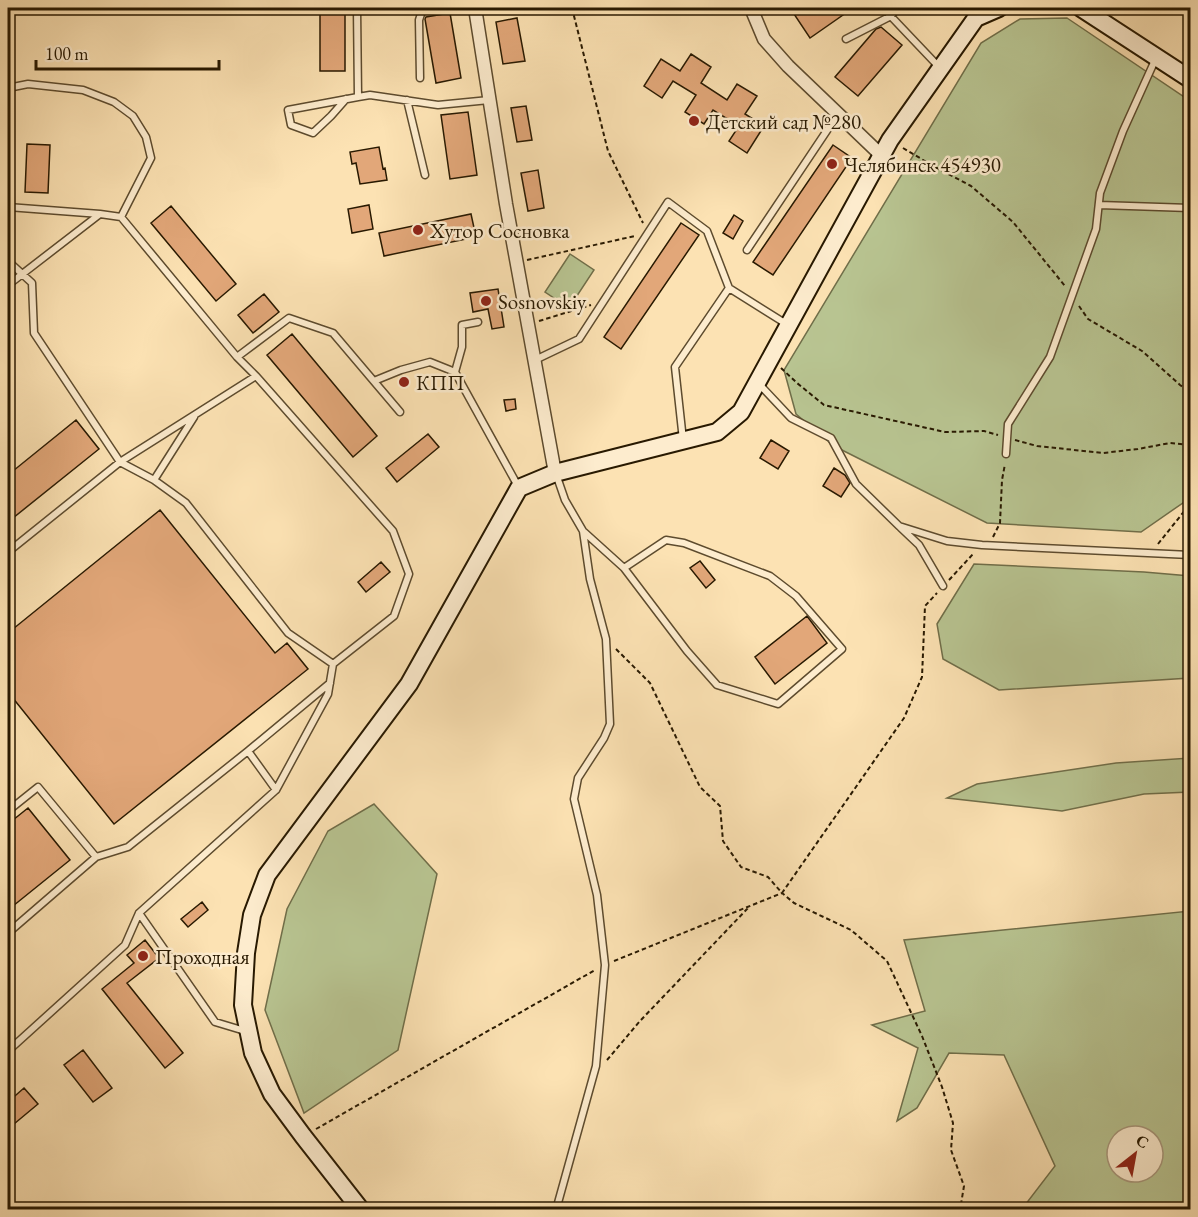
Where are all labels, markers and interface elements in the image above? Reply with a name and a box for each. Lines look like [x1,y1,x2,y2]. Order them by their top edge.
scale bar [36,33,219,71]
text: 100 m [45,42,89,65]
place label: Детский сад №280 [706,108,861,135]
marker: Детский сад №280 [687,114,701,128]
place label: Челябинск 454930 [844,151,1001,178]
marker: Челябинск 454930 [825,157,839,171]
place label: Хутор Сосновка [429,217,570,244]
marker: Хутор Сосновка [411,223,425,237]
place label: Sosnovskiy [498,288,587,315]
marker: Sosnovskiy [479,294,493,308]
place label: КПП [416,369,465,396]
marker: КПП [397,375,411,389]
place label: Проходная [155,943,250,970]
marker: Проходная [136,949,150,963]
north arrow [1105,1124,1165,1184]
text: С [1132,1130,1153,1153]

